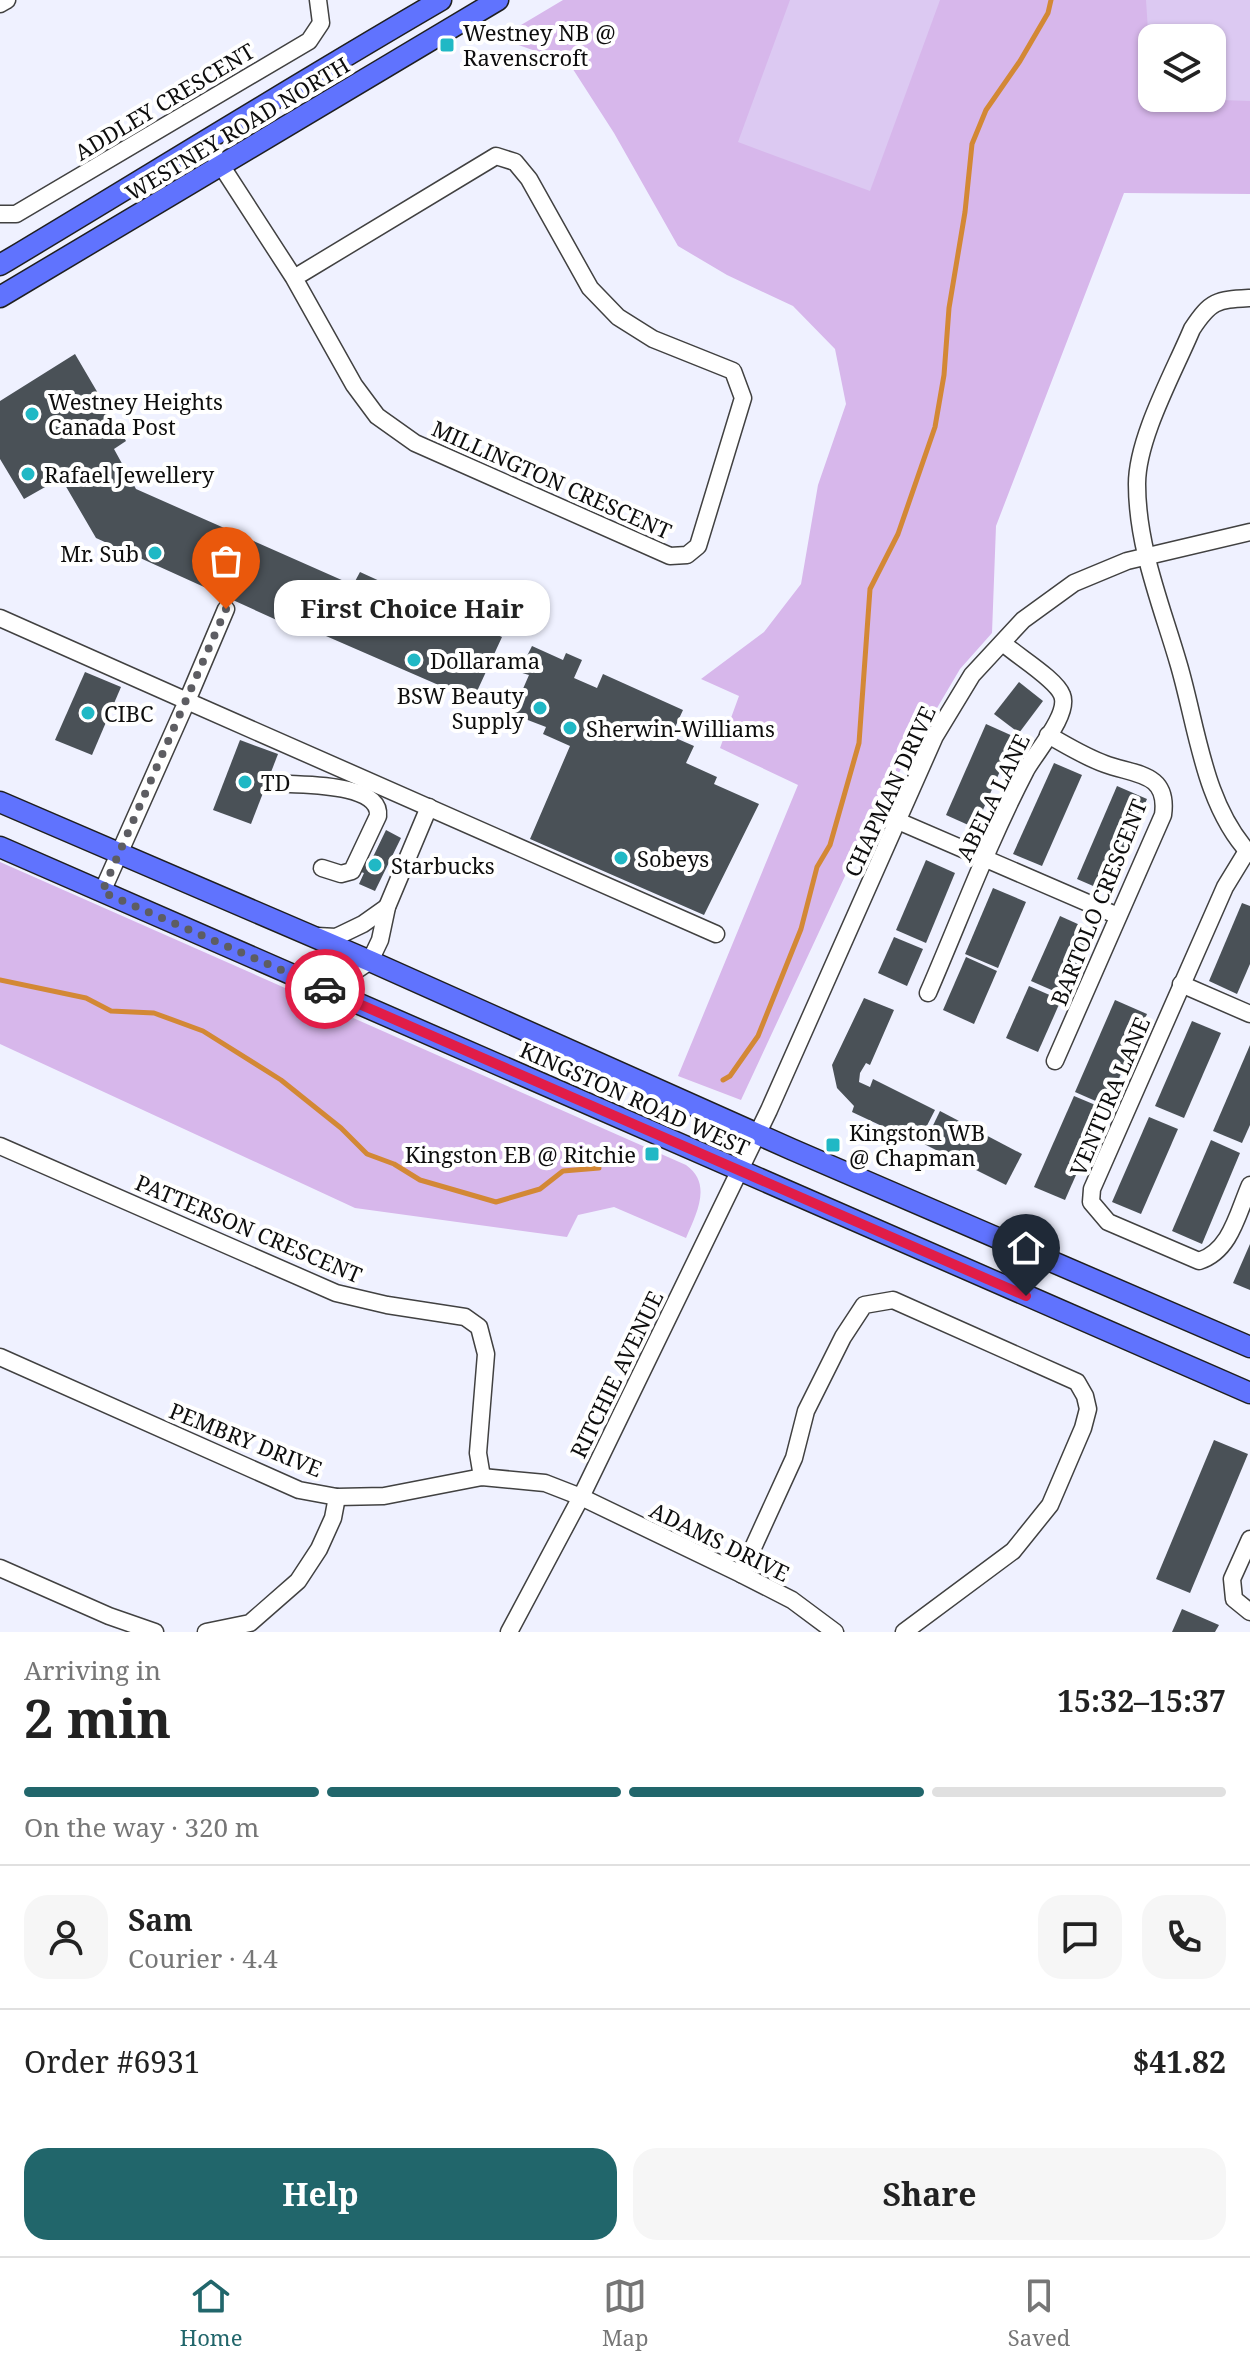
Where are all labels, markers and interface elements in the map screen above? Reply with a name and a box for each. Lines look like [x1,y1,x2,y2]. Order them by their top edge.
place label: Westney NB @ Ravenscroft [463,17,615,72]
map controls [1138,24,1226,112]
button: layers [1138,24,1226,112]
street label: ADDLEY CRESCENT [68,35,260,167]
marker: Westney NB @ Ravenscroft [438,36,456,54]
street label: WESTNEY ROAD NORTH [119,49,355,207]
place label: Westney Heights Canada Post [48,386,223,441]
marker: Westney Heights Canada Post [23,405,41,423]
street label: MILLINGTON CRESCENT [427,413,677,546]
place label: Rafael Jewellery [44,459,215,489]
marker: Rafael Jewellery [19,465,37,483]
pin [192,527,260,609]
place label: Mr. Sub [60,538,139,568]
icon: bag [204,539,248,583]
marker: Mr. Sub [146,544,164,562]
callout: First Choice Hair [274,581,550,637]
text: First Choice Hair [300,590,524,626]
place label: Dollarama [430,645,540,675]
marker: Dollarama [405,651,423,669]
place label: BSW Beauty Supply [397,680,525,735]
place label: CIBC [104,698,153,728]
marker: BSW Beauty Supply [531,699,549,717]
street label: CHAPMAN DRIVE [836,701,942,881]
marker: CIBC [79,704,97,722]
place label: Sherwin-Williams [586,713,775,743]
marker: Sherwin-Williams [561,719,579,737]
street label: ABELA LANE [948,728,1036,866]
place label: TD [261,767,290,797]
marker: TD [236,773,254,791]
street label: BARTOLO CRESCENT [1043,794,1153,1009]
place label: Sobeys [637,843,709,873]
marker: Sobeys [612,849,630,867]
place label: Starbucks [391,850,495,880]
marker: Starbucks [366,856,384,874]
courier [285,949,365,1029]
icon: car [303,967,347,1011]
street label: VENTURA LANE [1062,1012,1156,1180]
street label: KINGSTON ROAD WEST [516,1034,755,1162]
place label: Kingston WB @ Chapman [849,1117,985,1172]
marker: Kingston WB @ Chapman [824,1136,842,1154]
place label: Kingston EB @ Ritchie [405,1139,636,1169]
marker: Kingston EB @ Ritchie [643,1145,661,1163]
street label: PATTERSON CRESCENT [131,1167,367,1290]
pin [992,1214,1060,1296]
icon: home [1004,1226,1048,1270]
street label: RITCHIE AVENUE [562,1285,670,1463]
street label: PEMBRY DRIVE [165,1395,327,1483]
street label: ADAMS DRIVE [645,1494,795,1588]
text: Arriving in [24,1652,161,1688]
text: 15:32–15:37 [1057,1680,1226,1721]
text: 2 min [24,1682,171,1753]
text: On the way · 320 m [24,1809,259,1845]
button: person [24,1895,108,1979]
button: chat [1038,1895,1122,1979]
button: phone [1142,1895,1226,1979]
text: Sam [128,1899,193,1940]
text: Courier · 4.4 [128,1940,278,1976]
text: Order #6931 [24,2041,201,2082]
text: $41.82 [1132,2041,1226,2082]
button: Help [24,2148,617,2240]
button: Share [633,2148,1226,2240]
tab: Home [180,2274,242,2352]
tab: Map [602,2274,648,2352]
tab: Saved [1008,2274,1070,2352]

